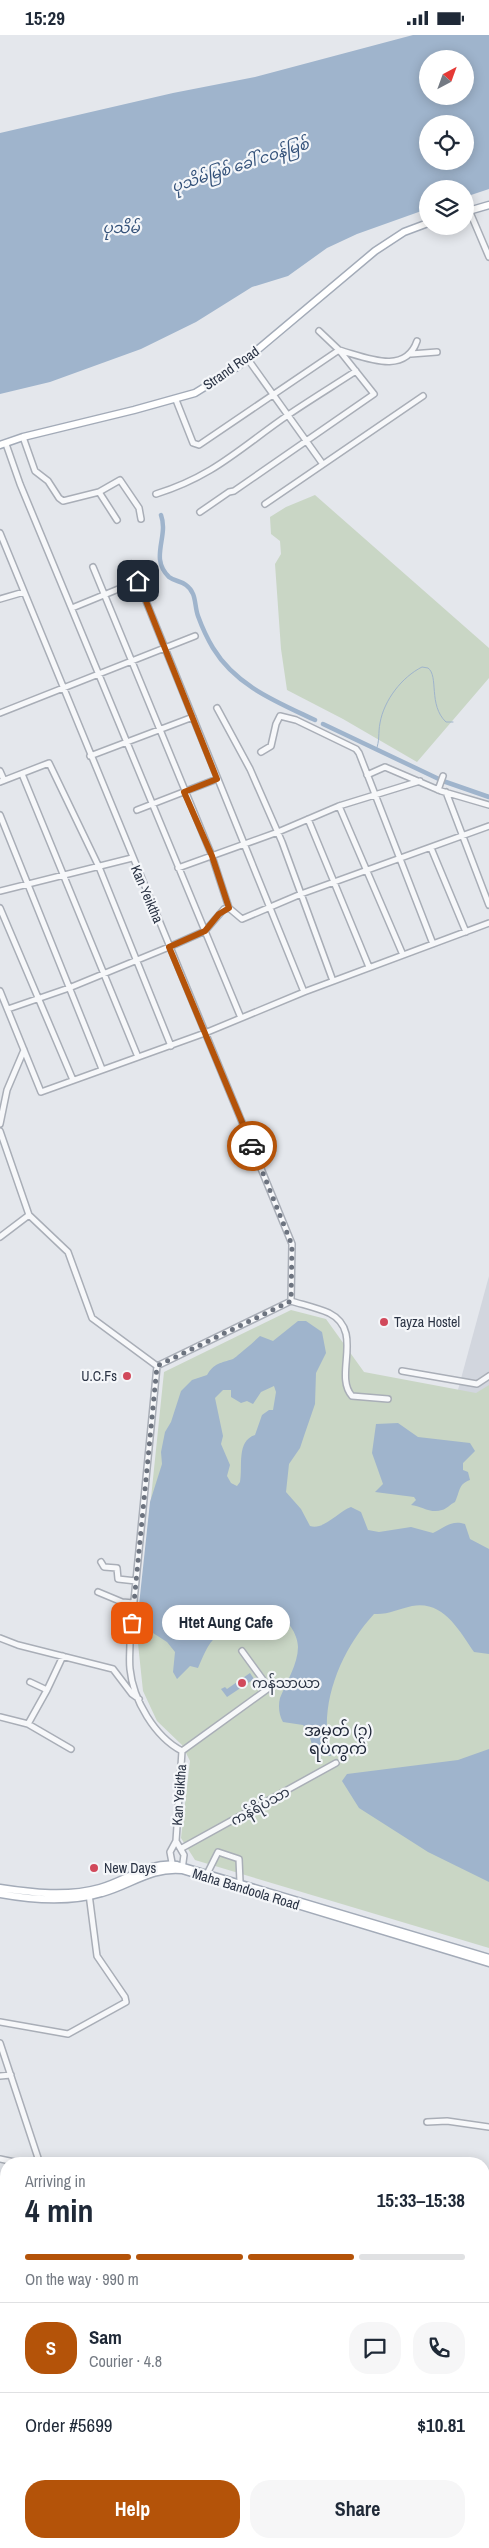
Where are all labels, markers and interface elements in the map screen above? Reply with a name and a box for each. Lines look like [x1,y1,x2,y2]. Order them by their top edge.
text: 15:29 [25,5,65,31]
north arrow [419,50,474,105]
map controls [419,50,474,235]
button: locate [419,115,474,170]
water label: ပုသိမ်မြစ် ခေါ် ငဝန်မြစ် [169,132,313,199]
button: layers [419,180,474,235]
water label: ပုသိမ် [102,217,141,240]
street label: Strand Road [199,342,263,394]
pin [117,560,159,602]
icon: home [124,567,152,595]
street label: Kan Yeiktha [127,862,168,926]
courier [227,1121,277,1171]
icon: car [238,1132,266,1160]
place label: Tayza Hostel [394,1313,460,1331]
marker: Tayza Hostel [378,1316,390,1328]
place label: U.C.Fs [81,1367,117,1385]
marker: U.C.Fs [121,1370,133,1382]
pin [111,1602,153,1644]
callout: Htet Aung Cafe [162,1605,290,1641]
icon: bag [118,1609,146,1637]
text: Htet Aung Cafe [179,1611,273,1633]
place label: ကန်သာယာ [252,1673,320,1695]
marker: ကန်သာယာ [236,1677,248,1689]
district label: အမှတ် (၃) ရပ်ကွက် [304,1719,372,1762]
street label: Kan Yeiktha [168,1763,190,1826]
street label: ကန်ရိပ်သာ [227,1782,294,1832]
place label: New Days [104,1859,157,1877]
marker: New Days [88,1862,100,1874]
street label: Maha Bandoola Road [190,1864,302,1914]
text: Arriving in [25,2170,86,2192]
text: 15:33–15:38 [377,2187,465,2213]
text: 4 min [25,2189,94,2232]
text: On the way · 990 m [25,2268,139,2290]
button: chat [349,2322,401,2374]
button: phone [413,2322,465,2374]
text: Sam [89,2324,122,2350]
text: S [46,2335,56,2361]
text: Courier · 4.8 [89,2350,162,2372]
text: Order #5699 [25,2412,112,2438]
text: $10.81 [417,2412,465,2438]
button: Help [25,2480,240,2538]
button: Share [250,2480,465,2538]

